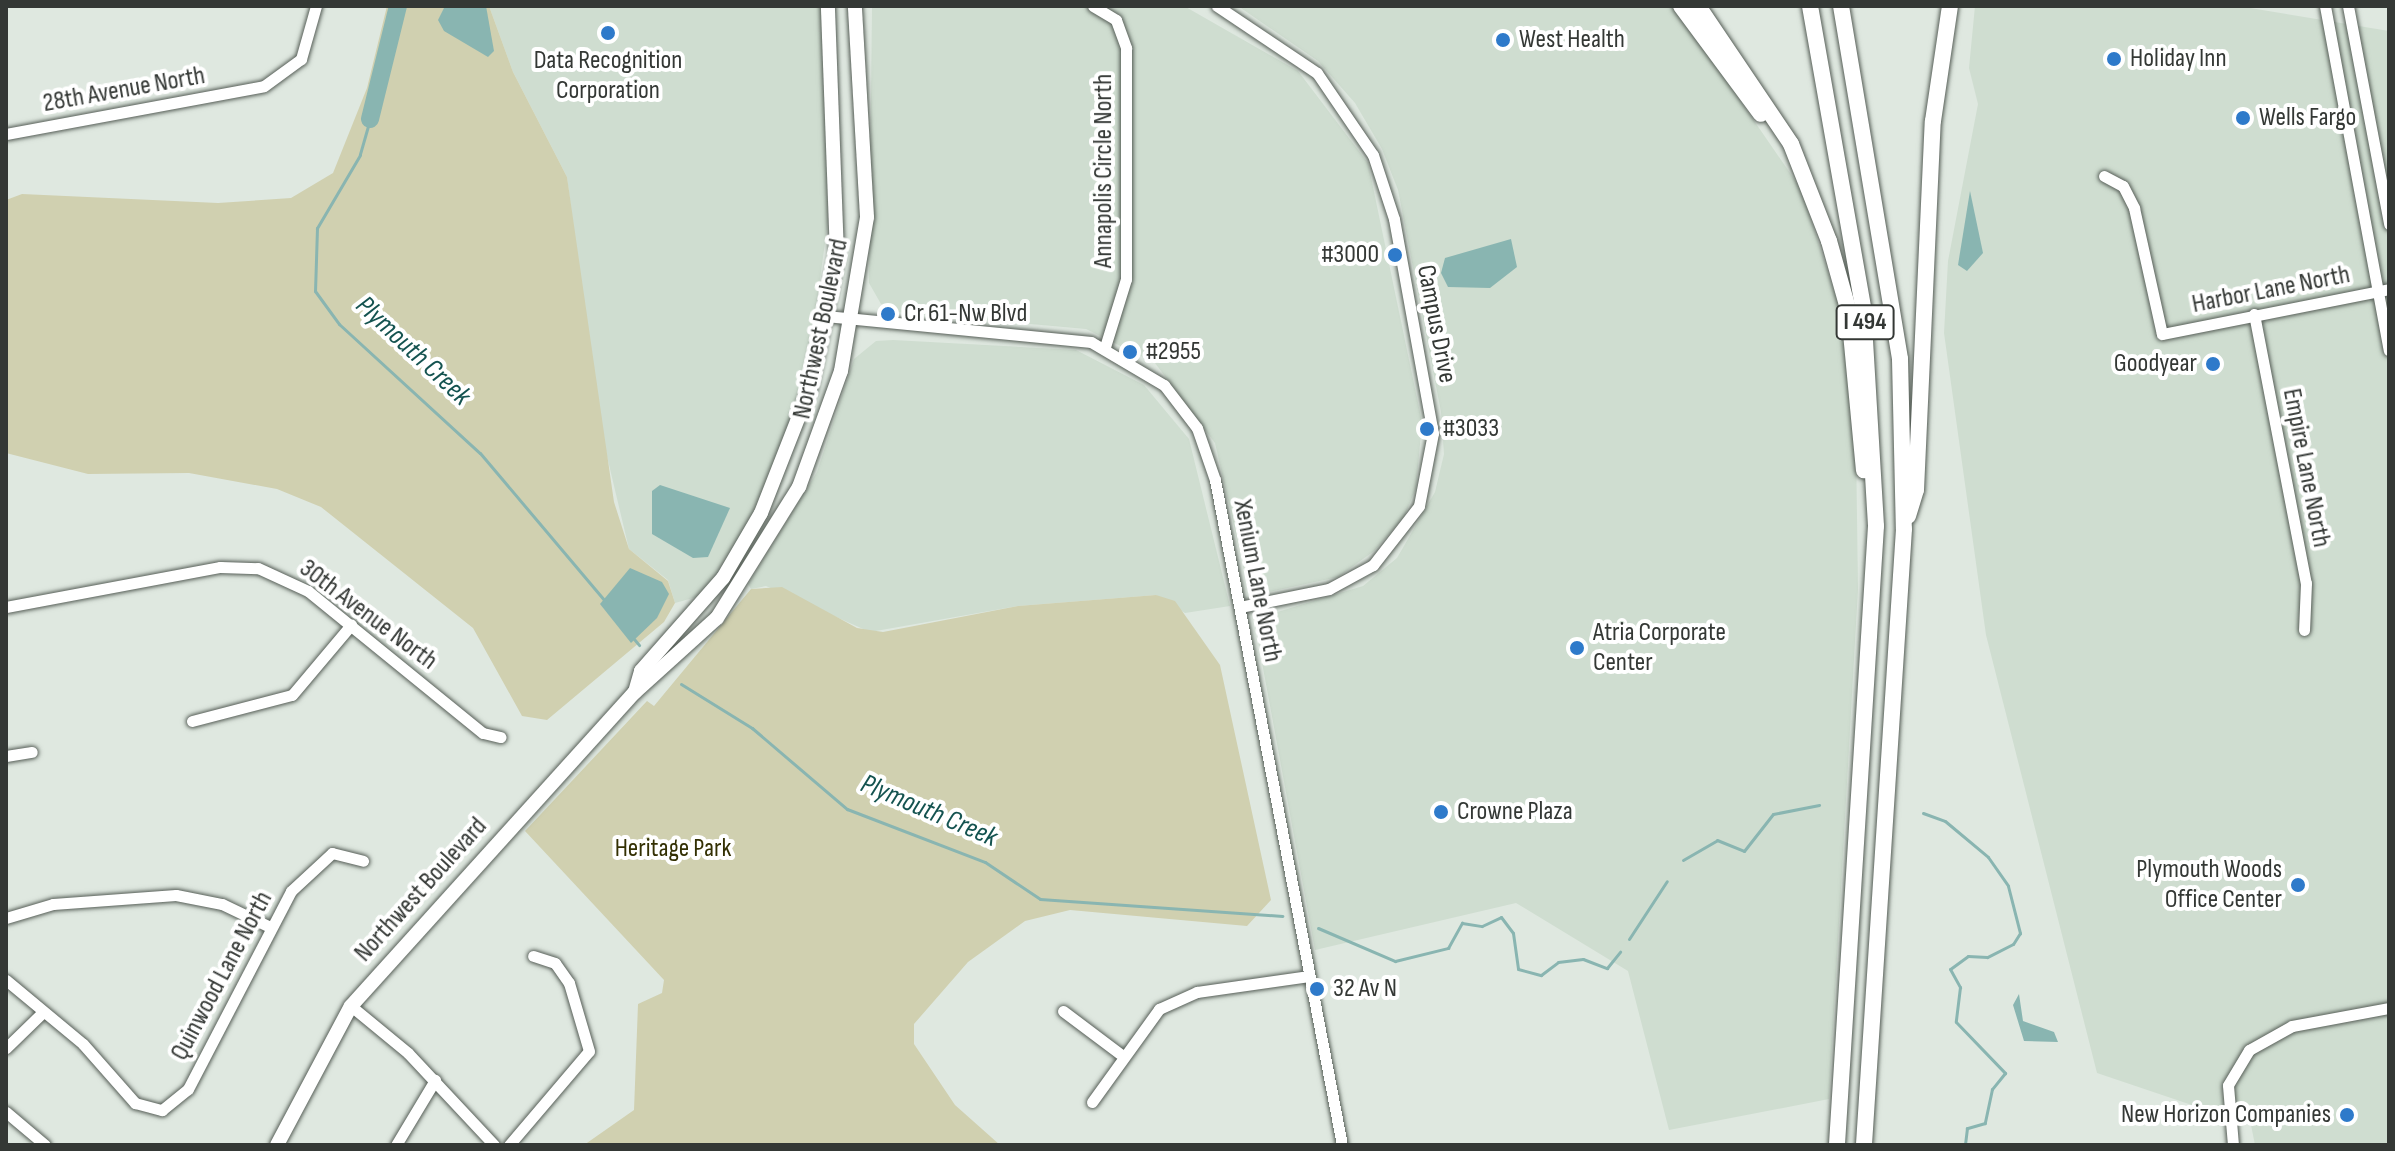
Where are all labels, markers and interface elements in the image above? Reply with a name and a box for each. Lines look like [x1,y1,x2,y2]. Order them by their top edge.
marker: Data Recognition Corporation [599,24,617,42]
place label: West Health [1519,24,1625,56]
marker: West Health [1494,31,1512,49]
place label: Holiday Inn [2130,43,2227,75]
place label: Data Recognition Corporation [534,45,682,106]
marker: Holiday Inn [2105,50,2123,68]
street label: 28th Avenue North [41,60,207,120]
street label: Annapolis Circle North [1088,74,1120,268]
place label: Wells Fargo [2259,102,2356,134]
marker: Wells Fargo [2234,109,2252,127]
street label: Northwest Boulevard [787,236,855,422]
place label: #3000 [1321,239,1379,271]
marker: #3000 [1386,246,1404,264]
street label: Harbor Lane North [2189,259,2353,321]
street label: Campus Drive [1409,262,1463,386]
water label: Plymouth Creek [348,289,478,413]
place label: Cr 61-Nw Blvd [904,298,1027,330]
road number: I 494 [1835,302,1895,342]
marker: Cr 61-Nw Blvd [879,305,897,323]
place label: #2955 [1146,336,1201,368]
marker: #2955 [1121,343,1139,361]
place label: Goodyear [2114,348,2197,380]
marker: Goodyear [2204,355,2222,373]
street label: Empire Lane North [2275,386,2337,550]
place label: #3033 [1443,413,1499,445]
marker: #3033 [1418,420,1436,438]
street label: Xenium Lane North [1226,497,1288,665]
street label: 30th Avenue North [293,553,443,677]
place label: Atria Corporate Center [1593,617,1726,678]
marker: Atria Corporate Center [1568,639,1586,657]
water label: Plymouth Creek [856,767,1002,855]
place label: Crowne Plaza [1457,796,1573,828]
marker: Crowne Plaza [1432,803,1450,821]
street label: Northwest Boulevard [348,812,494,968]
park label: Heritage Park [615,833,731,865]
place label: Plymouth Woods Office Center [2136,854,2282,916]
marker: Plymouth Woods Office Center [2289,876,2307,894]
street label: Quinwood Lane North [164,886,280,1066]
place label: 32 Av N [1333,973,1397,1005]
marker: 32 Av N [1308,980,1326,998]
place label: New Horizon Companies [2121,1099,2331,1131]
marker: New Horizon Companies [2338,1106,2356,1124]

